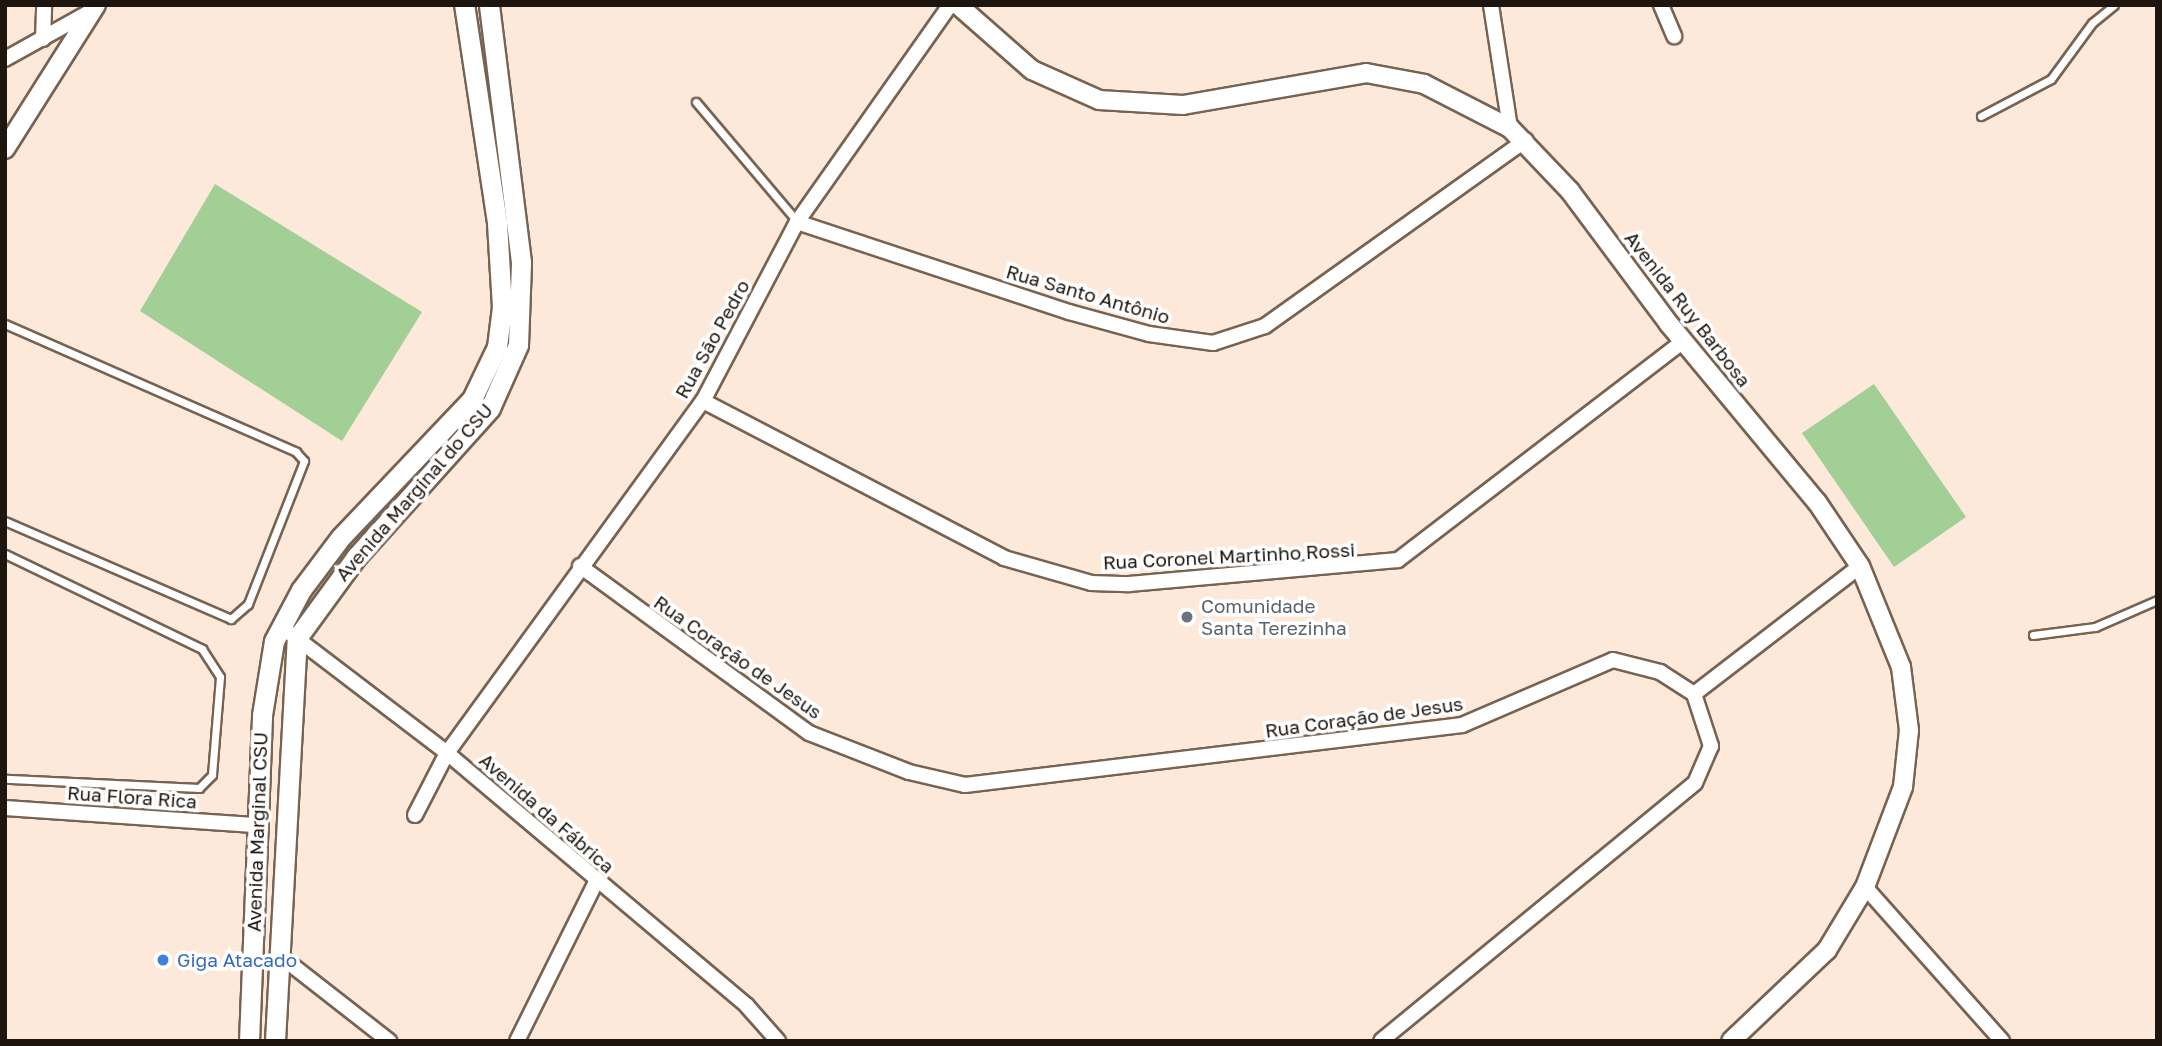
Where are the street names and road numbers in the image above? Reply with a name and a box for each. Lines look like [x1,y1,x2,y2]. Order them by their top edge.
street label: Avenida Ruy Barbosa [1620,227,1756,391]
street label: Rua Santo Antônio [1004,260,1172,328]
street label: Rua São Pedro [670,276,754,402]
street label: Avenida Marginal do CSU [331,399,497,585]
street label: Rua Coronel Martinho Rossi [1102,538,1356,574]
street label: Rua Coração de Jesus [650,590,826,724]
street label: Rua Coração de Jesus [1264,692,1464,742]
street label: Avenida Marginal CSU [242,732,272,932]
street label: Avenida da Fábrica [475,748,619,878]
street label: Rua Flora Rica [66,781,198,813]

